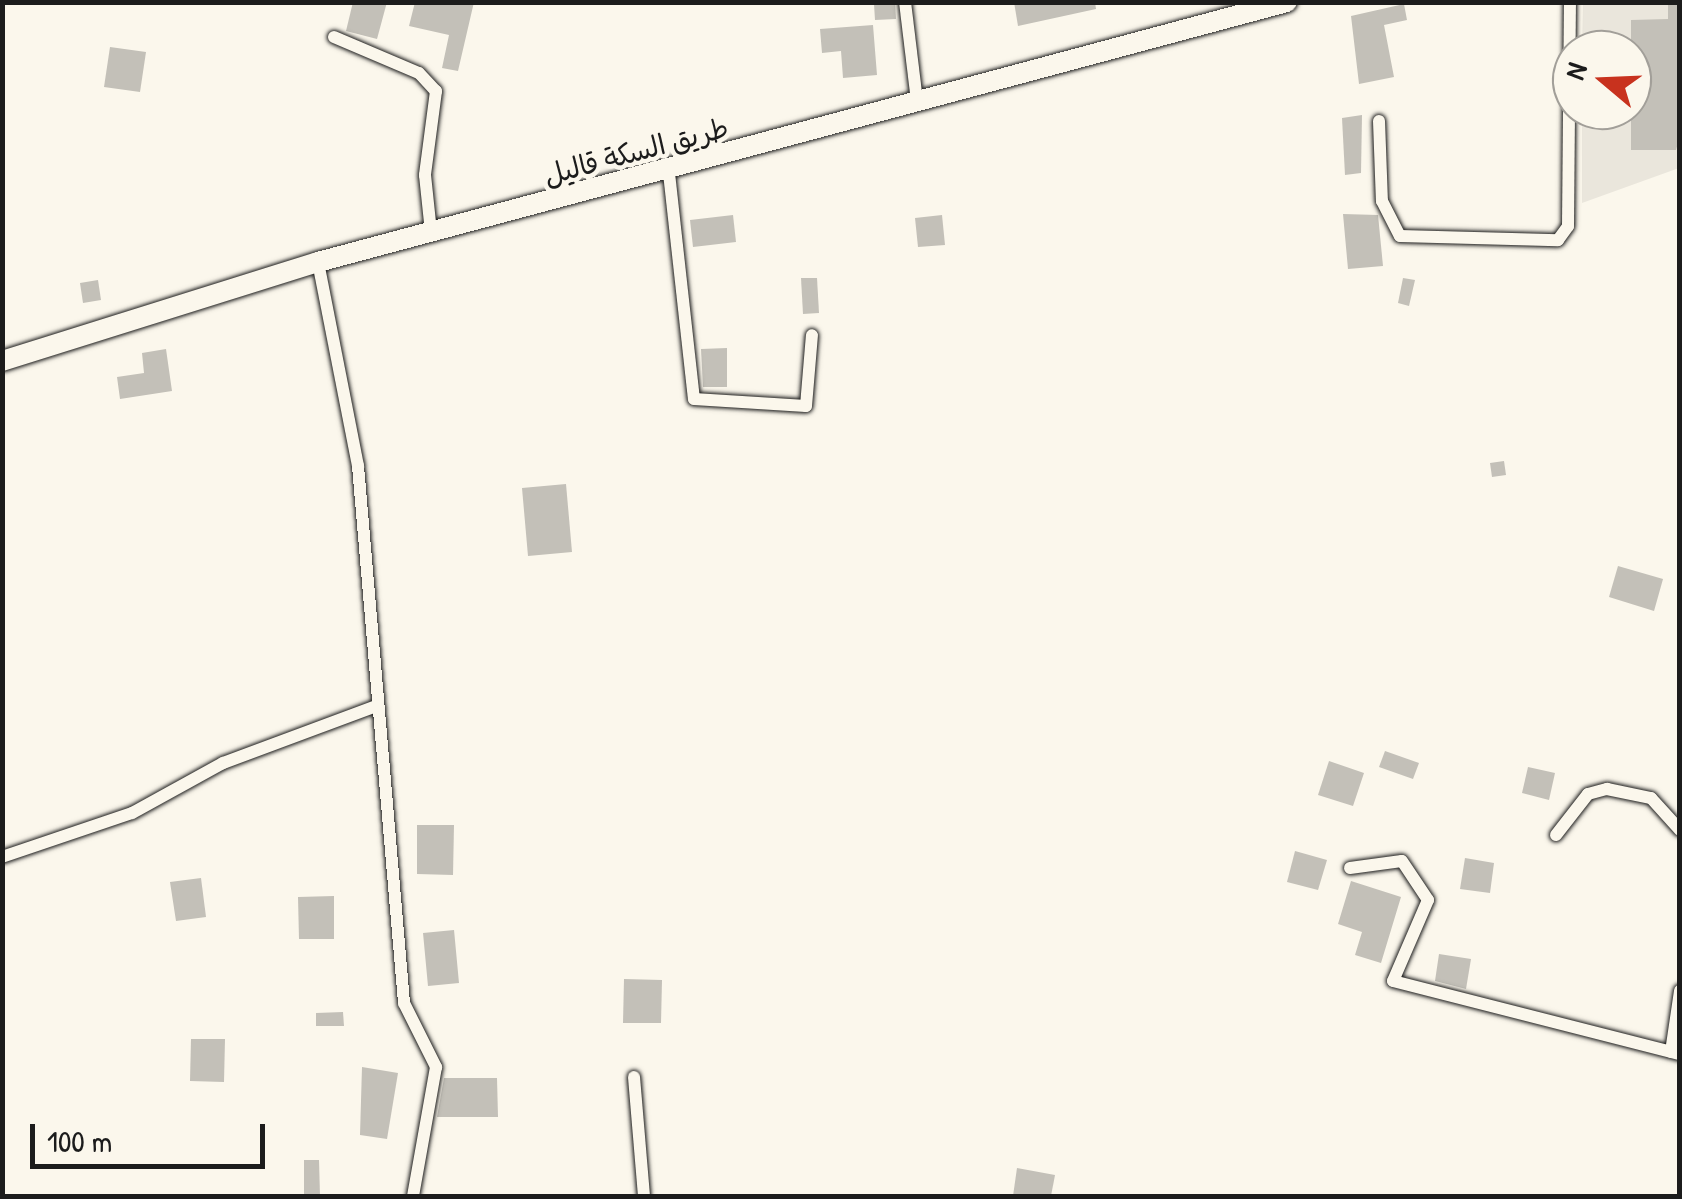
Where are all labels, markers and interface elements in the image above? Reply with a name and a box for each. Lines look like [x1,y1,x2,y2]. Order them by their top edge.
north arrow [1552,30,1652,130]
text: N [1555,58,1596,84]
street label: طريق السكة قاليل [540,110,732,192]
scale bar [35,1104,270,1166]
text: 100 m [47,1121,112,1161]

